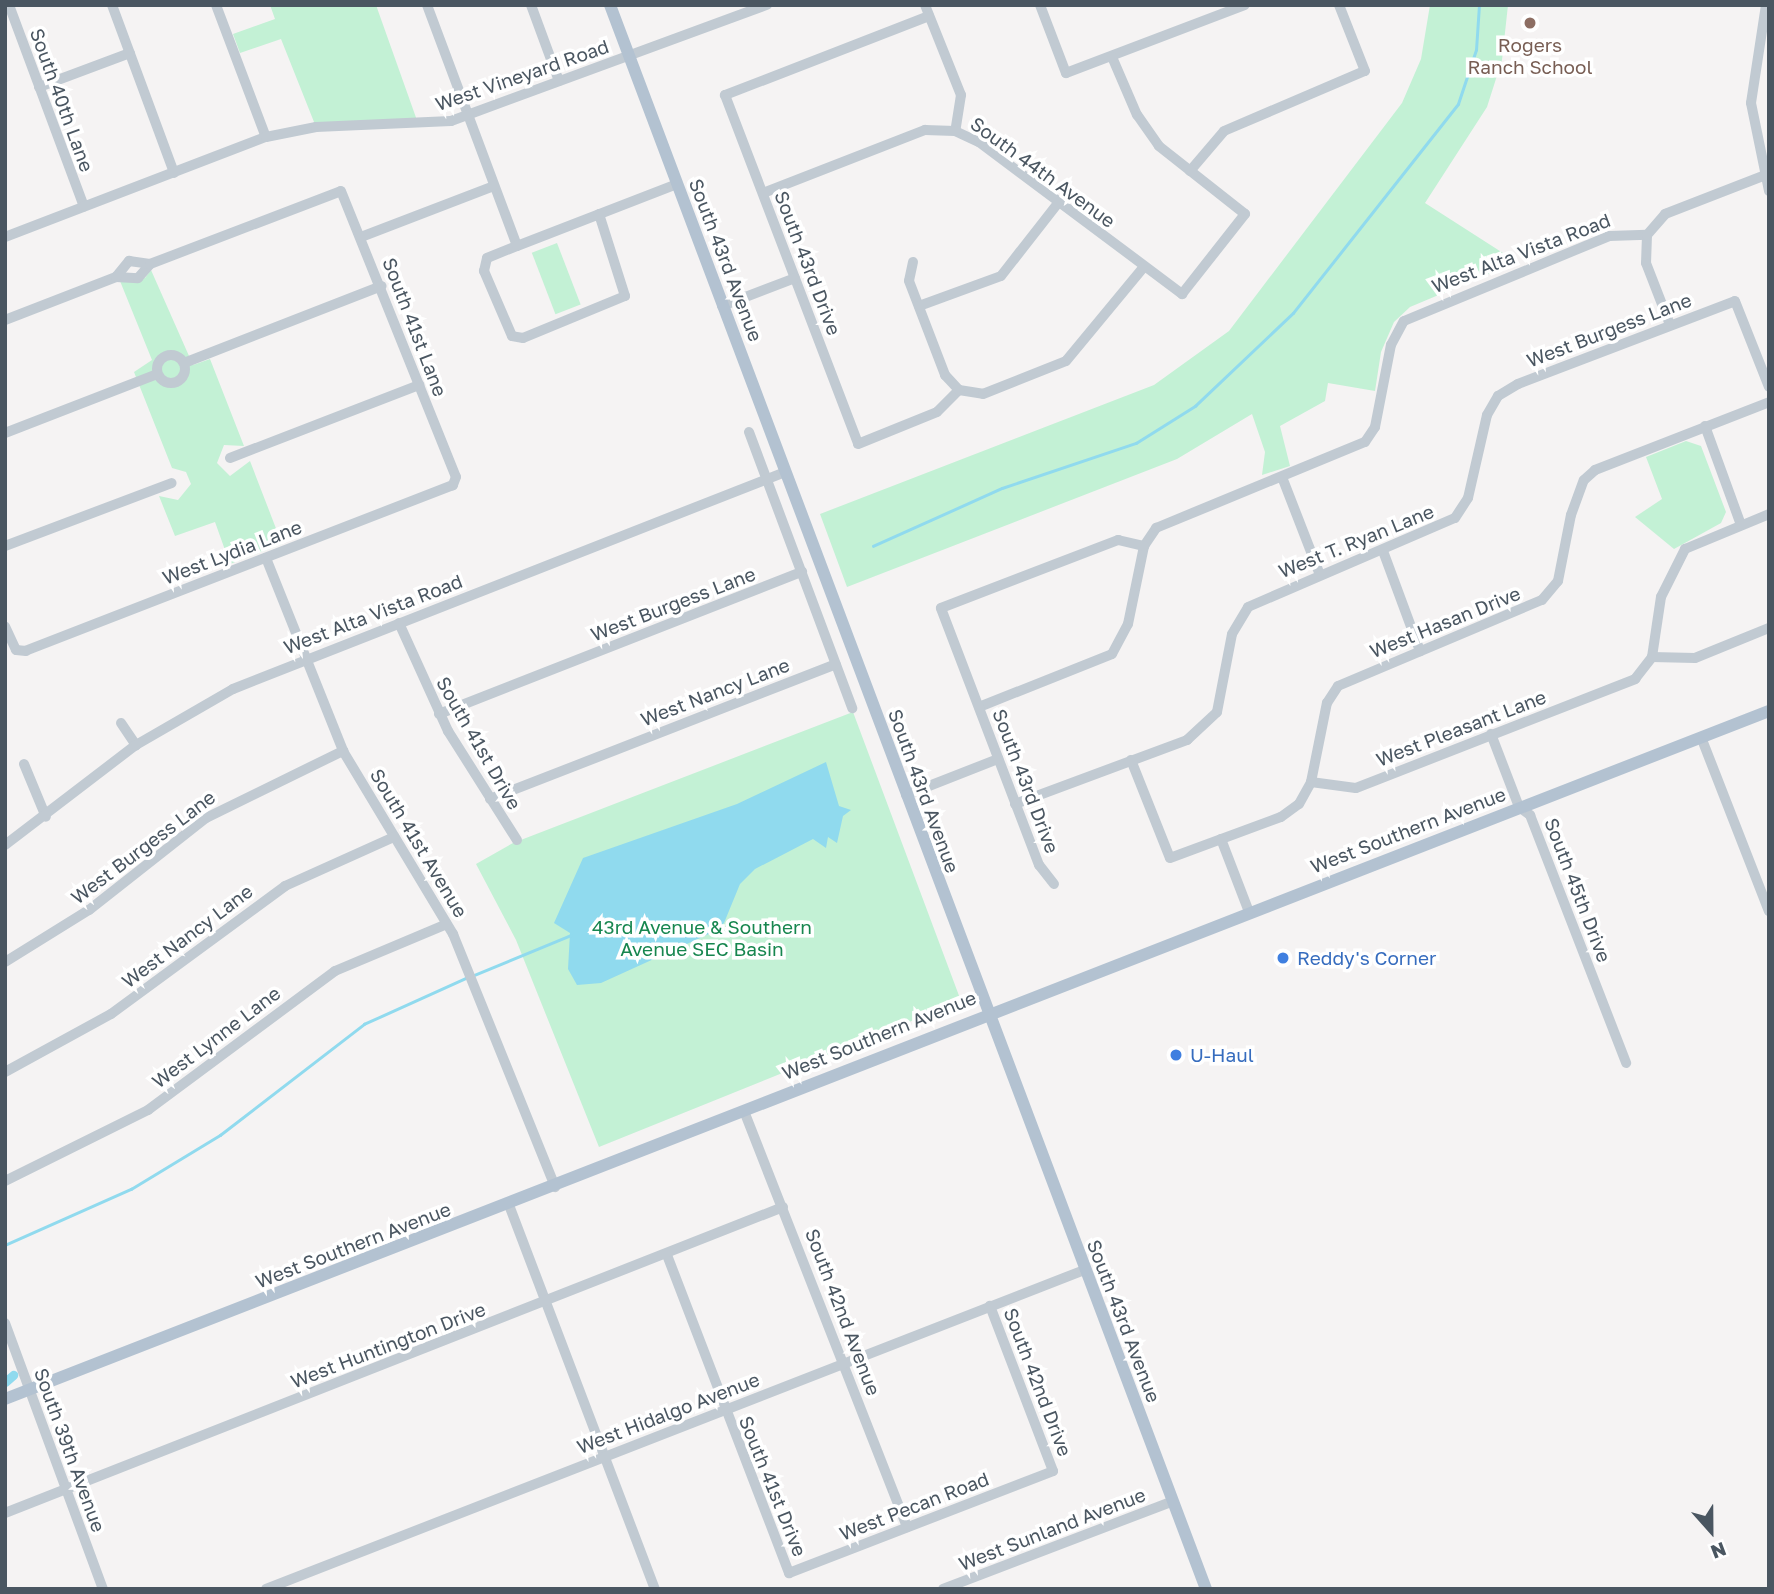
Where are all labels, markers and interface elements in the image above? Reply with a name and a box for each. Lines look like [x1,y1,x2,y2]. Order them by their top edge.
marker: Rogers Ranch School [1522,15,1538,31]
street label: South 40th Lane [25,25,99,175]
place label: Rogers Ranch School [1467,34,1593,78]
street label: West Vineyard Road [432,35,612,115]
street label: South 44th Avenue [966,112,1120,232]
street label: South 43rd Avenue [684,175,768,345]
street label: South 43rd Drive [770,188,846,338]
street label: West Alta Vista Road [1428,208,1614,298]
street label: South 41st Lane [378,254,452,400]
street label: West Burgess Lane [1523,288,1695,372]
street label: West T. Ryan Lane [1275,499,1437,583]
street label: West Lydia Lane [159,515,305,589]
street label: West Burgess Lane [587,562,759,646]
street label: West Alta Vista Road [280,569,466,659]
street label: West Hasan Drive [1366,581,1524,663]
street label: West Nancy Lane [637,653,793,731]
street label: South 41st Drive [432,673,526,813]
street label: West Pleasant Lane [1373,685,1549,771]
street label: South 43rd Avenue [884,706,964,876]
street label: South 43rd Drive [988,706,1064,856]
street label: South 41st Avenue [366,765,472,921]
street label: West Southern Avenue [1307,782,1509,878]
street label: West Burgess Lane [66,785,220,909]
street label: South 45th Drive [1540,815,1616,965]
street label: West Nancy Lane [117,879,257,993]
park label: 43rd Avenue & Southern Avenue SEC Basin [592,916,812,960]
place label: Reddy's Corner [1297,947,1436,969]
marker: Reddy's Corner [1275,950,1291,966]
street label: West Lynne Lane [147,981,285,1093]
street label: West Southern Avenue [779,986,979,1084]
place label: U-Haul [1190,1044,1254,1066]
marker: U-Haul [1168,1047,1184,1063]
street label: West Southern Avenue [252,1197,454,1293]
street label: South 42nd Avenue [801,1225,885,1399]
street label: South 43rd Avenue [1082,1236,1166,1406]
street label: West Huntington Drive [287,1297,489,1393]
street label: South 42nd Drive [999,1305,1077,1459]
street label: South 39th Avenue [30,1365,110,1535]
street label: West Hidalgo Avenue [574,1368,762,1458]
street label: South 41st Drive [734,1412,812,1560]
street label: West Pecan Road [836,1467,992,1545]
street label: West Sunland Avenue [955,1483,1149,1575]
north arrow [1676,1496,1746,1566]
text: N [1708,1538,1730,1564]

